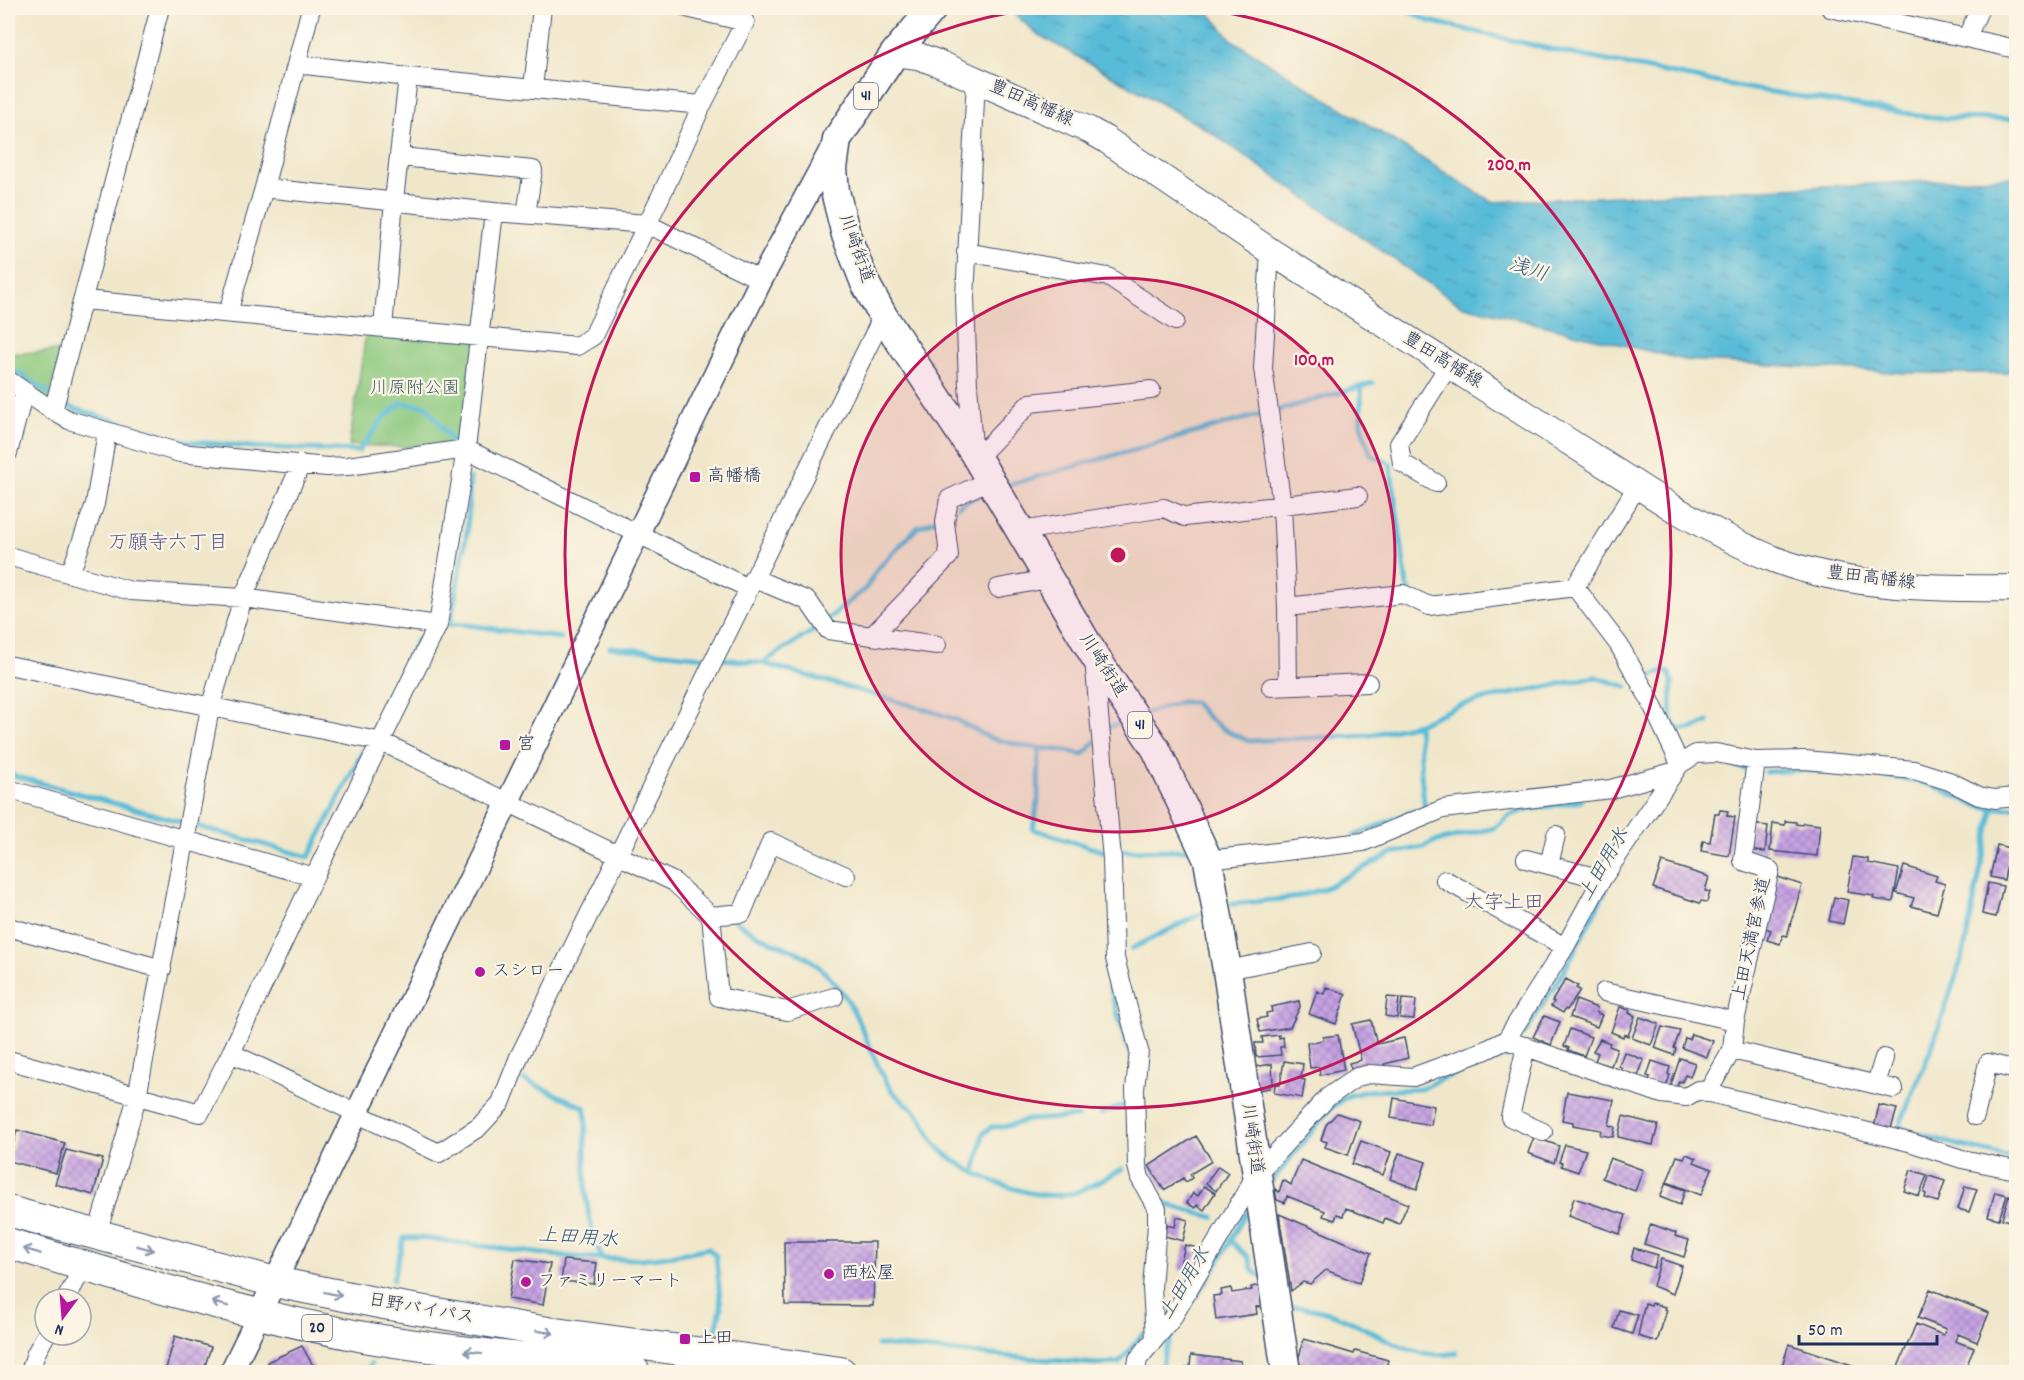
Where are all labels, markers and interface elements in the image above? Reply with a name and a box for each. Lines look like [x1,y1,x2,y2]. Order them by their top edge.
street label: 豊田高幡線 [985,74,1077,134]
road number: 41 [854,83,878,109]
text: 200 m [1487,154,1531,179]
street label: 川崎街道 [831,211,879,287]
water label: 浅川 [1505,252,1551,290]
street label: 豊田高幡線 [1397,327,1487,395]
text: 100 m [1294,349,1334,374]
park label: 川原附公園 [370,377,460,402]
place label: 高幡橋 [707,465,761,490]
marker: 高幡橋 [688,470,702,484]
district label: 万願寺六丁目 [108,530,228,558]
centre of rings [1108,545,1128,565]
street label: 豊田高幡線 [1825,561,1917,597]
street label: 川崎街道 [1072,629,1132,703]
road number: 41 [1128,712,1152,738]
place label: 宮 [517,733,535,758]
marker: 宮 [498,738,512,752]
water label: 上田用水 [1573,823,1637,907]
street label: 上田天満宮参道 [1728,875,1778,1003]
district label: 大字上田 [1464,890,1544,918]
place label: スシロー [492,960,564,985]
marker: スシロー [473,965,487,979]
street label: 川崎街道 [1234,1102,1268,1176]
water label: 上田用水 [537,1222,619,1256]
one-way arrow [135,1242,154,1254]
water label: 上田用水 [1153,1243,1219,1325]
one-way arrow [23,1245,42,1256]
place label: 西松屋 [841,1262,895,1287]
marker: 西松屋 [822,1267,836,1281]
place label: ファミリーマート [538,1270,682,1295]
marker: ファミリーマート [519,1275,533,1289]
north arrow [33,1287,93,1347]
street label: 日野バイパス [366,1288,476,1332]
one-way arrow [322,1289,342,1300]
one-way arrow [210,1298,229,1309]
scale bar [1799,1308,1937,1346]
road number: 20 [302,1315,332,1341]
text: N [52,1317,67,1341]
text: 50 m [1808,1319,1843,1344]
one-way arrow [535,1326,555,1337]
place label: 上田 [697,1327,733,1352]
marker: 上田 [678,1332,692,1346]
one-way arrow [463,1346,483,1357]

